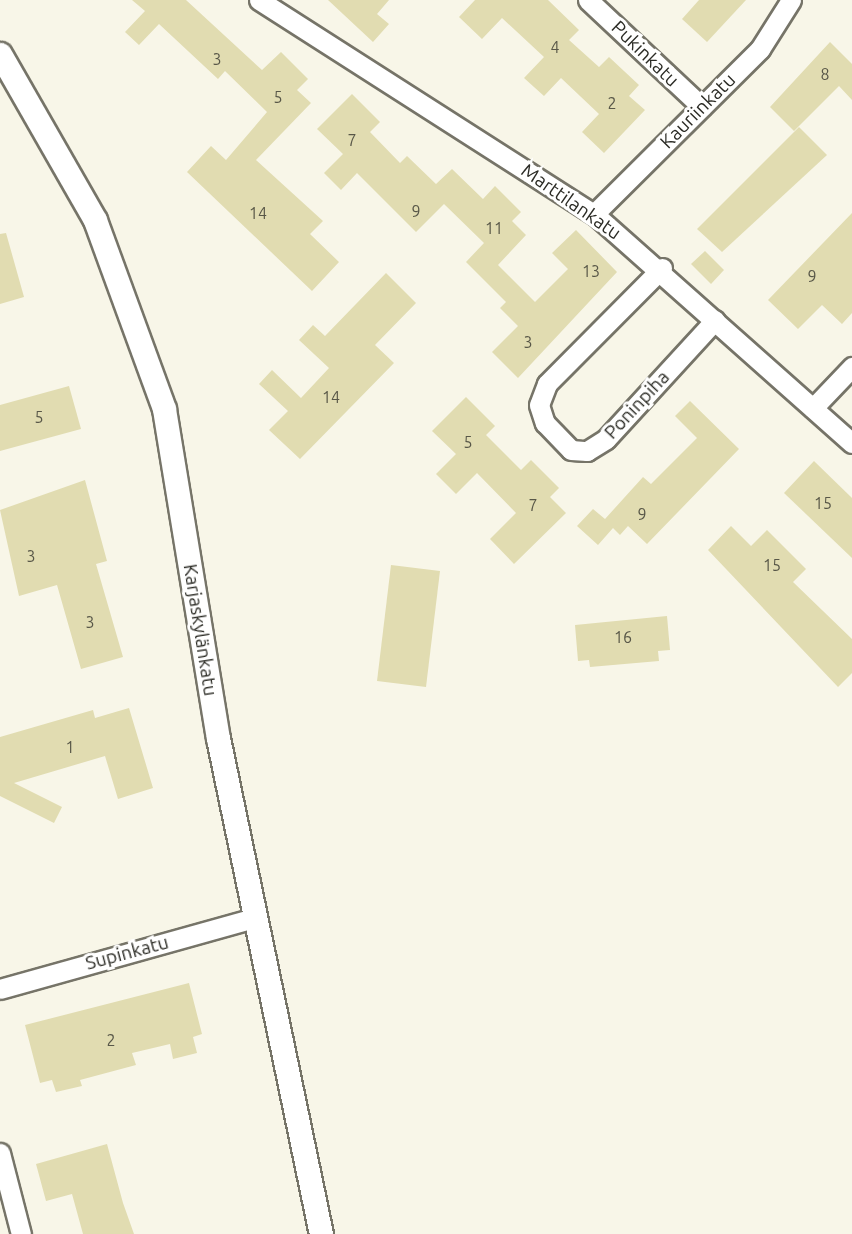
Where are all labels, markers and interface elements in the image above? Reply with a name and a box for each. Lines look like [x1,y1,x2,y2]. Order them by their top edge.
street label: Pukinkatu [607,16,683,92]
house number: 4 [550,37,560,57]
house number: 3 [212,49,222,69]
house number: 8 [820,64,830,84]
street label: Kauriinkatu [656,69,740,153]
house number: 5 [273,87,283,107]
house number: 2 [607,93,617,113]
house number: 7 [347,130,357,150]
street label: Marttilankatu [517,159,625,245]
house number: 9 [411,201,421,221]
house number: 14 [249,203,267,223]
house number: 11 [485,218,503,238]
house number: 13 [582,261,600,281]
house number: 9 [807,266,817,286]
house number: 3 [523,332,533,352]
street label: Poninpiha [600,366,674,444]
house number: 14 [322,387,340,407]
house number: 5 [34,407,44,427]
house number: 5 [463,432,473,452]
house number: 15 [814,493,832,513]
house number: 7 [528,495,538,515]
house number: 9 [637,504,647,524]
house number: 3 [26,546,36,566]
house number: 15 [763,555,781,575]
street label: Karjaskylänkatu [178,562,222,698]
house number: 3 [85,612,95,632]
house number: 16 [614,627,632,647]
house number: 1 [65,737,75,757]
street label: Supinkatu [83,931,171,975]
house number: 2 [106,1030,116,1050]

